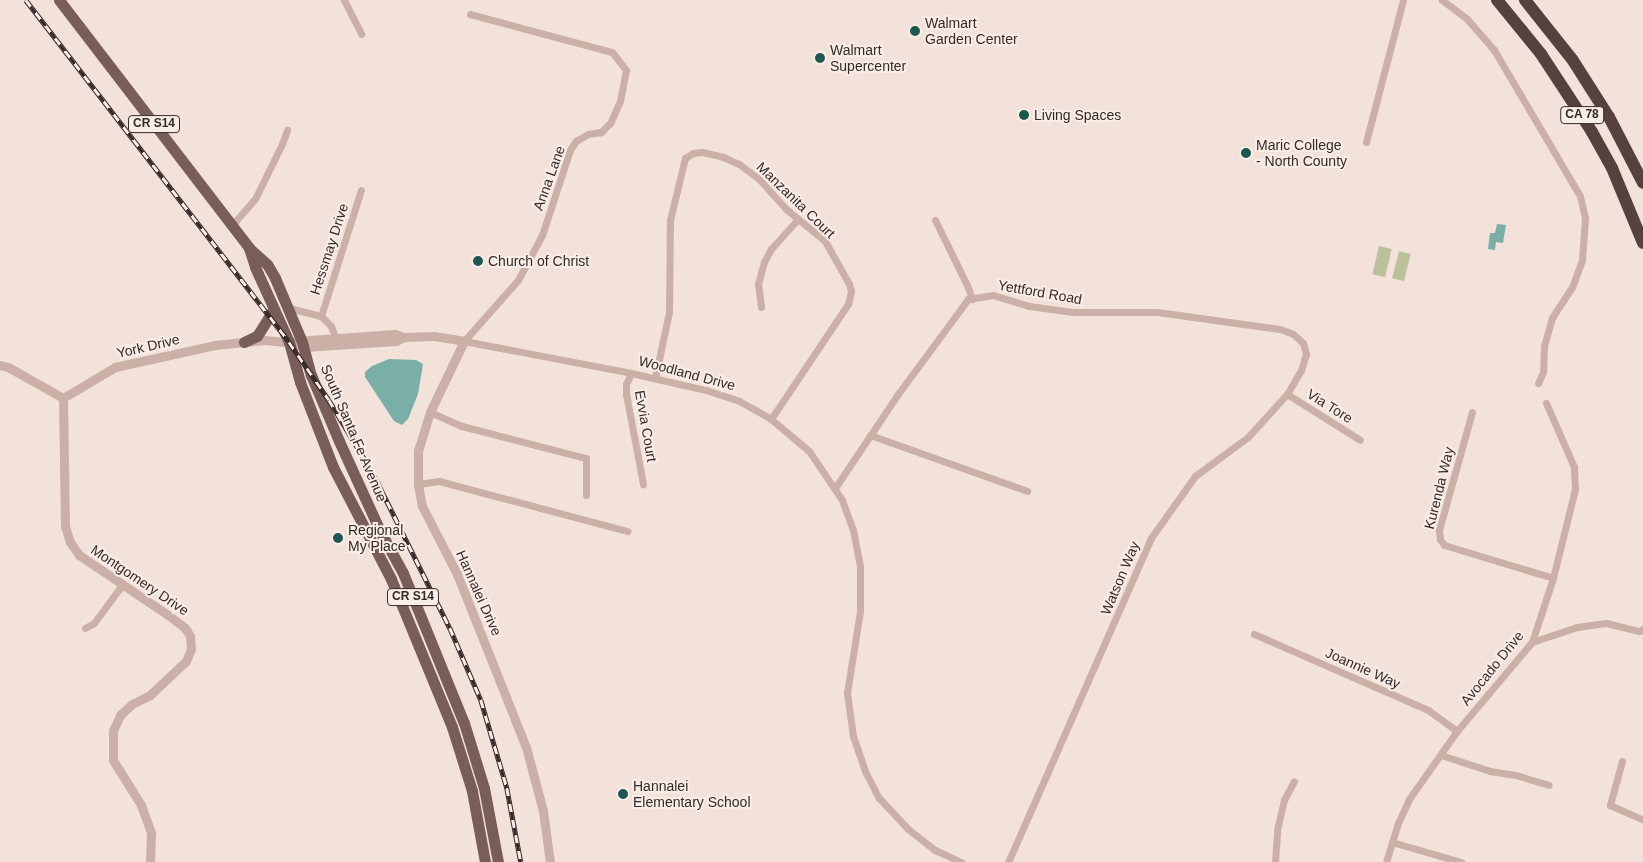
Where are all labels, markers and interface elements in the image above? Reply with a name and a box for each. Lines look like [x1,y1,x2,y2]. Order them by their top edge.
place label: Walmart Garden Center [925,15,1018,48]
marker: Walmart Garden Center [909,25,921,37]
place label: Walmart Supercenter [830,42,906,74]
marker: Walmart Supercenter [814,52,826,64]
road number: CA 78 [1560,106,1604,124]
place label: Living Spaces [1034,107,1121,123]
marker: Living Spaces [1018,109,1030,121]
road number: CR S14 [128,115,180,134]
place label: Maric College - North County [1256,137,1347,170]
street label: Anna Lane [530,143,568,213]
marker: Maric College - North County [1240,147,1252,159]
street label: Manzanita Court [753,158,839,242]
street label: Hessmay Drive [306,201,352,297]
place label: Church of Christ [488,253,589,269]
marker: Church of Christ [472,255,484,267]
street label: Yettford Road [997,276,1083,308]
street label: York Drive [115,331,181,361]
street label: Woodland Drive [637,352,737,394]
street label: South Santa Fe Avenue [317,361,391,505]
street label: Via Tore [1304,385,1356,427]
street label: Evvia Court [631,389,661,463]
street label: Kurenda Way [1421,445,1457,531]
place label: Regional My Place [348,522,406,554]
marker: Regional My Place [332,532,344,544]
street label: Watson Way [1097,539,1143,617]
street label: Montgomery Drive [88,541,192,619]
street label: Hannalei Drive [453,548,505,638]
road number: CR S14 [387,588,439,606]
street label: Avocado Drive [1457,627,1527,709]
street label: Joannie Way [1323,644,1403,692]
place label: Hannalei Elementary School [633,778,751,810]
marker: Hannalei Elementary School [617,788,629,800]

